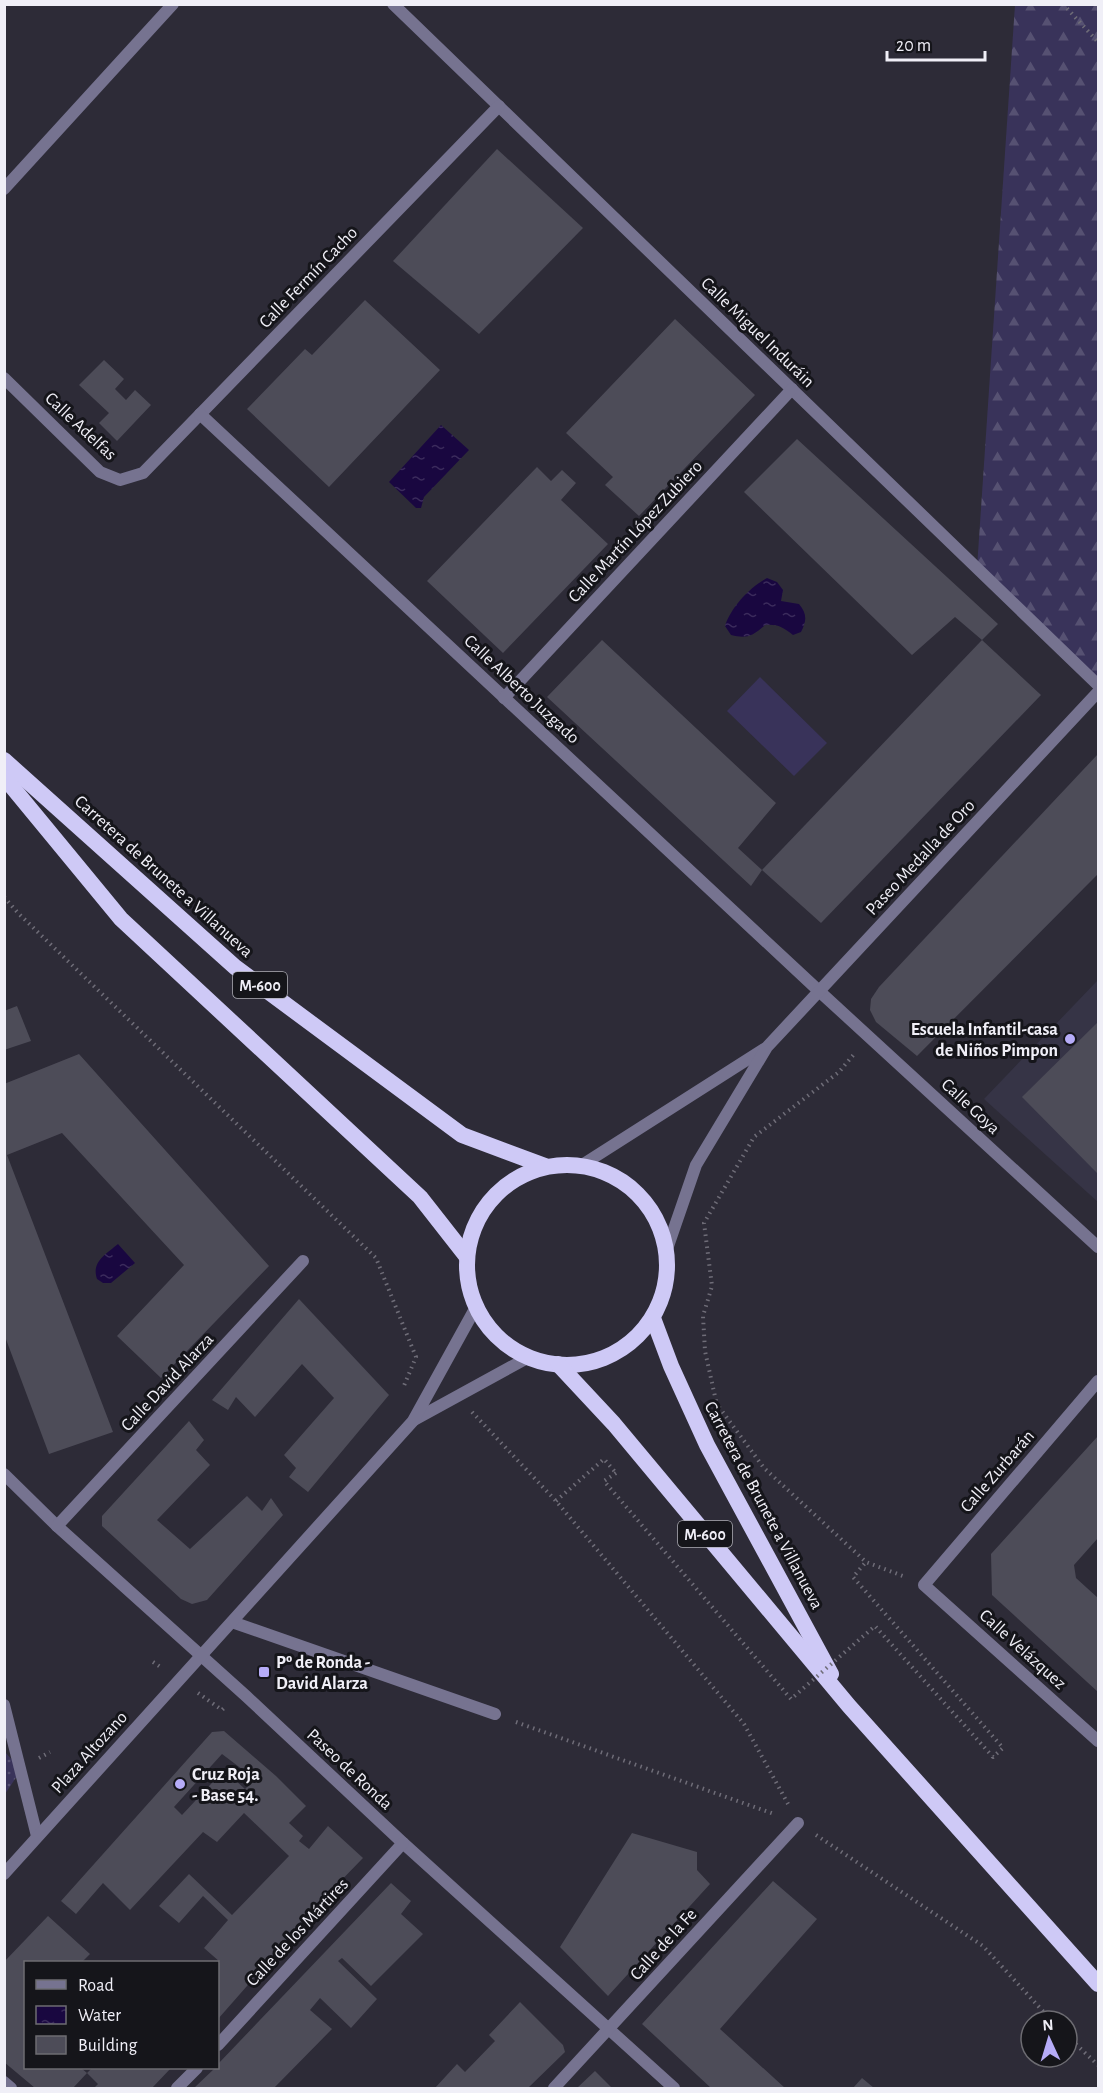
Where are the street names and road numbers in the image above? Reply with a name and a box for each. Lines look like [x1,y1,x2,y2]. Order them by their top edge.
street label: Calle Fermín Cacho [256,224,361,332]
street label: Calle Miguel Induráin [697,274,817,391]
street label: Calle Adelfas [41,389,119,464]
street label: Calle Martín López Zubiero [565,457,706,606]
street label: Calle Alberto Juzgado [460,632,583,748]
street label: Carretera de Brunete a Villanueva [71,792,256,961]
street label: Paseo Medalla de Oro [863,796,979,919]
road number: M-600 [233,972,287,998]
street label: Calle Goya [938,1075,1003,1138]
street label: Calle David Alarza [118,1330,217,1435]
street label: Carretera de Brunete a Villanueva [701,1399,826,1612]
street label: Calle Zurbarán [957,1427,1038,1516]
road number: M-600 [678,1521,732,1547]
street label: Calle Velázquez [976,1606,1069,1693]
street label: Plaza Altozano [48,1708,131,1797]
street label: Paseo de Ronda [303,1726,395,1814]
street label: Calle de los Mártires [243,1875,352,1990]
street label: Calle de la Fe [627,1905,700,1984]

